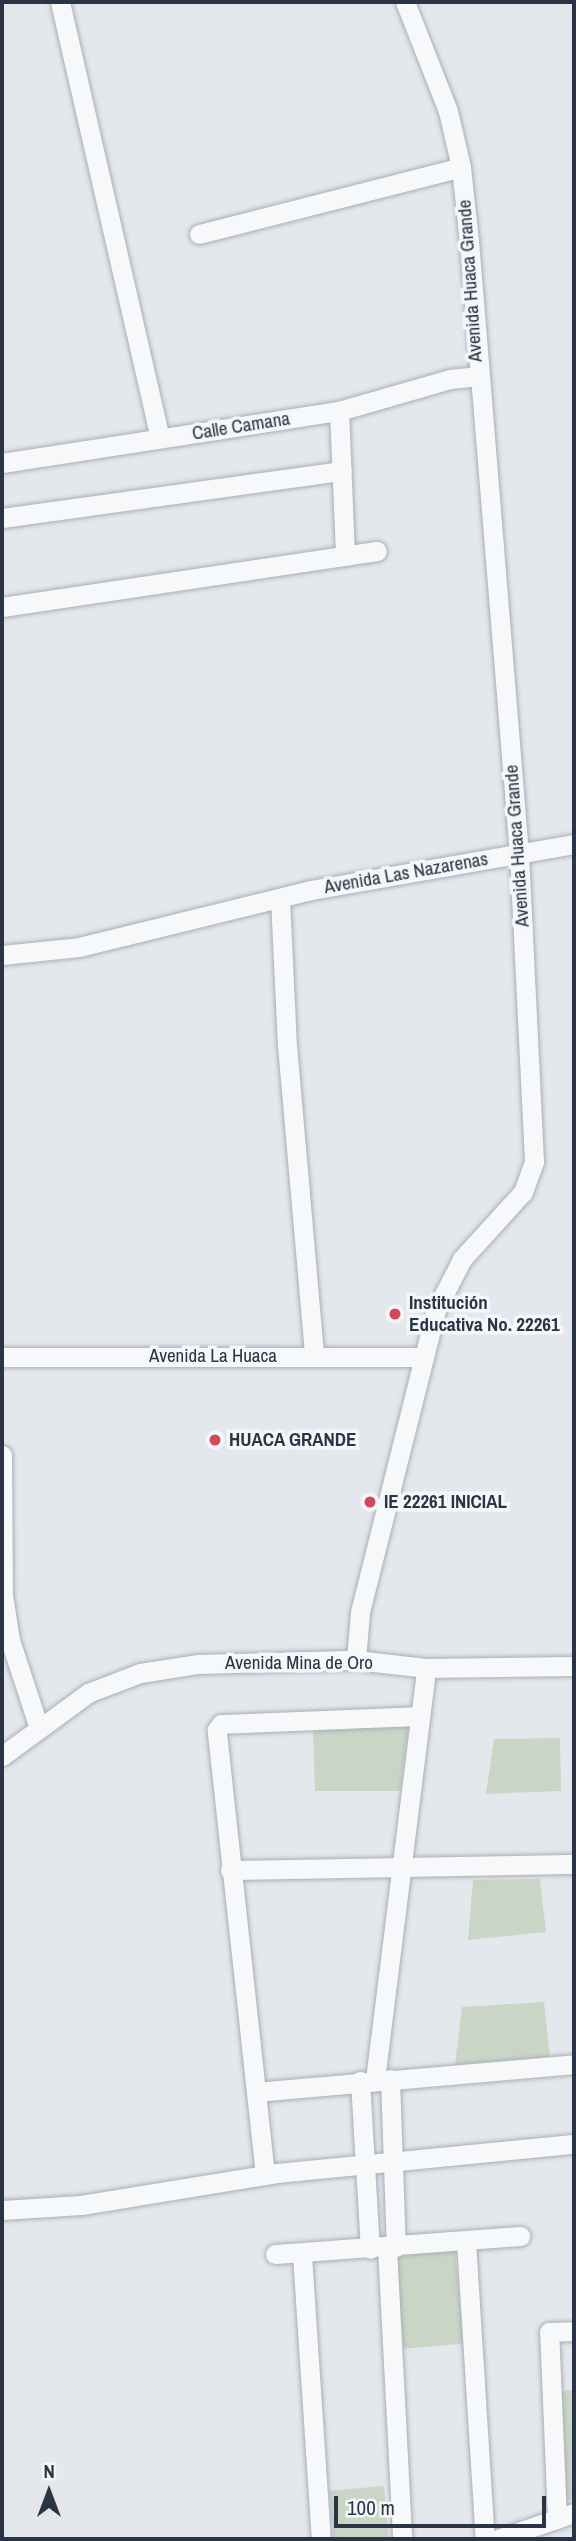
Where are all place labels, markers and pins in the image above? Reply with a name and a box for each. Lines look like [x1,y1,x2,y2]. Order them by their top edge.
place label: Institución Educativa No. 22261 [409,1292,560,1336]
marker: Institución Educativa No. 22261 [387,1306,403,1322]
place label: HUACA GRANDE [229,1429,357,1451]
marker: HUACA GRANDE [207,1432,223,1448]
place label: IE 22261 INICIAL [384,1491,507,1513]
marker: IE 22261 INICIAL [362,1494,378,1510]

